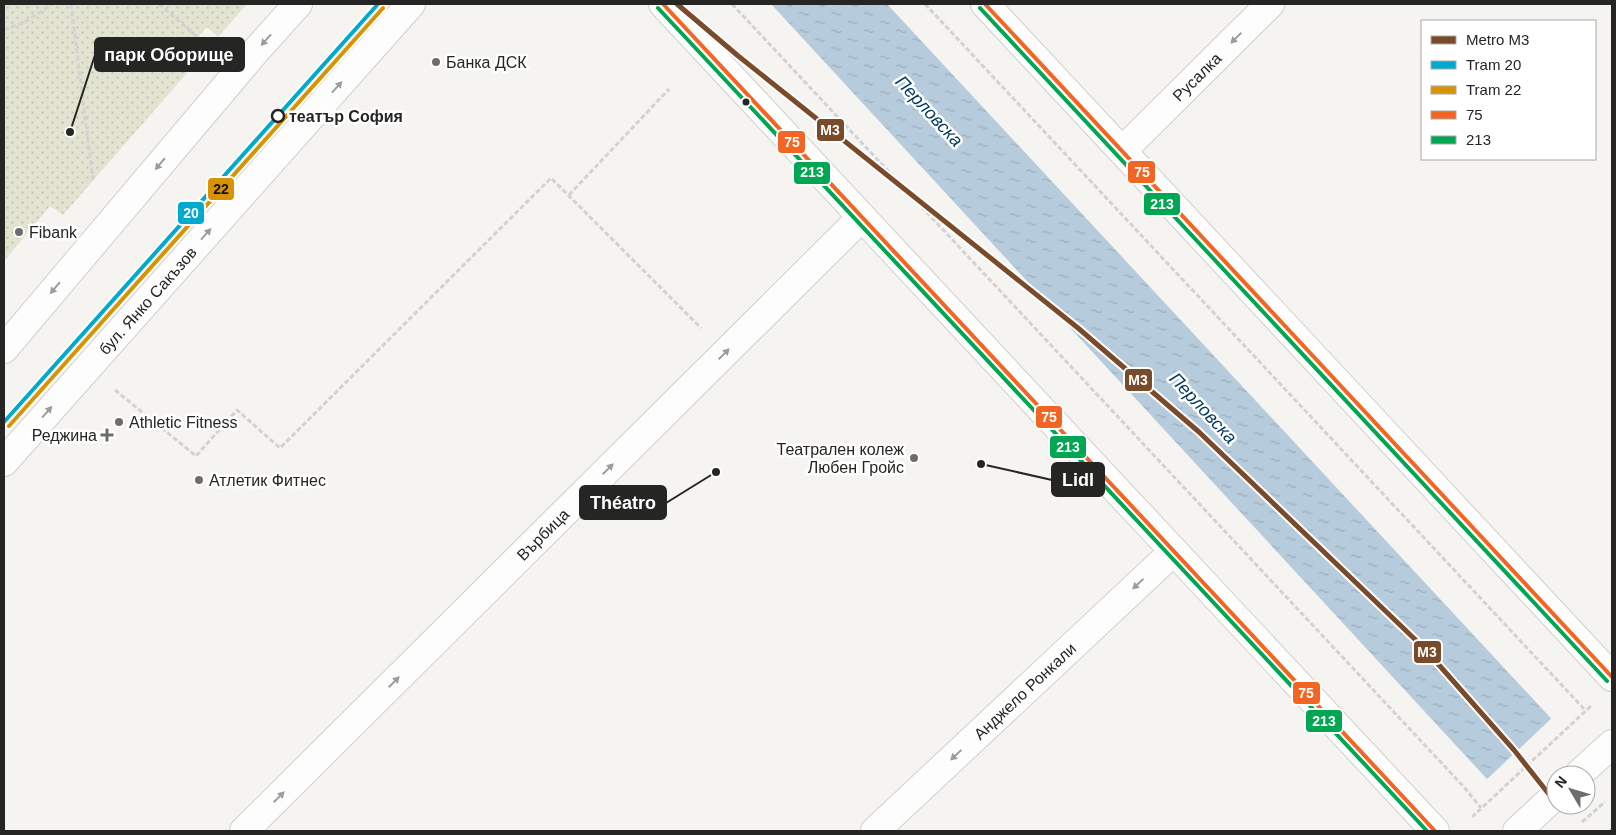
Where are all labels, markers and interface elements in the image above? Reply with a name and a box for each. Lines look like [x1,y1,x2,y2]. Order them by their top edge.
legend [1421,20,1596,160]
text: Metro M3 [1466,31,1529,48]
one-way arrow [1230,32,1242,44]
one-way arrow [260,33,272,45]
callout: парк Оборище [95,38,244,71]
text: парк Оборище [104,45,234,65]
street label: Русалка [1170,49,1225,105]
place label: Банка ДСК [446,54,527,71]
marker: Банка ДСК [430,56,442,68]
text: Tram 20 [1466,56,1521,73]
water label: Перловска [891,72,967,150]
one-way arrow [331,81,343,93]
text: Tram 22 [1466,81,1521,98]
unlabelled marker [741,97,751,107]
text: 75 [1466,106,1483,123]
place label: театър София [289,108,403,125]
marker: театър София [271,109,285,123]
line badge: M3 [816,118,845,142]
text: M3 [820,122,840,138]
line badge: 75 [777,130,806,154]
text: 213 [1466,131,1491,148]
text: 75 [784,134,800,150]
one-way arrow [155,157,166,170]
line badge: 75 [1127,160,1156,184]
line badge: 213 [793,161,831,185]
text: 213 [800,164,824,180]
text: 75 [1134,164,1150,180]
line badge: 22 [207,177,235,201]
text: 22 [213,181,229,197]
line badge: 213 [1143,192,1181,216]
text: 213 [1150,196,1174,212]
line badge: 20 [177,201,205,225]
text: 20 [183,205,199,221]
place label: Fibank [29,224,78,241]
marker: Fibank [13,226,25,238]
one-way arrow [200,227,211,240]
street label: бул. Янко Сакъзов [96,244,200,358]
one-way arrow [50,281,61,294]
one-way arrow [717,348,729,360]
line badge: M3 [1124,368,1153,392]
water label: Перловска [1165,369,1241,447]
text: M3 [1128,372,1148,388]
line badge: 75 [1035,405,1063,429]
one-way arrow [42,406,53,419]
text: 75 [1041,409,1057,425]
place label: Athletic Fitness [129,414,237,431]
marker: Athletic Fitness [113,416,125,428]
place label: Реджина [32,427,97,444]
marker: Реджина [101,429,113,441]
line badge: 213 [1049,435,1087,459]
text: 213 [1056,439,1080,455]
place label: Театрален колеж Любен Гройс [777,441,904,476]
marker: Театрален колеж Любен Гройс [908,452,920,464]
one-way arrow [602,463,614,475]
callout: Lidl [1052,463,1104,496]
text: Lidl [1062,470,1094,490]
place label: Атлетик Фитнес [209,472,326,489]
marker: Атлетик Фитнес [193,474,205,486]
callout: Théatro [580,486,666,519]
text: Théatro [590,493,656,513]
street label: Върбица [514,505,572,564]
one-way arrow [1132,578,1144,590]
street label: Анджело Ронкали [971,640,1079,743]
line badge: M3 [1413,640,1442,664]
text: M3 [1417,644,1437,660]
one-way arrow [388,676,400,688]
line badge: 75 [1292,681,1321,705]
text: 75 [1298,685,1314,701]
line badge: 213 [1305,709,1343,733]
text: 213 [1312,713,1336,729]
one-way arrow [950,749,962,761]
north arrow [1546,765,1596,815]
text: N [1551,773,1570,791]
one-way arrow [273,791,285,803]

